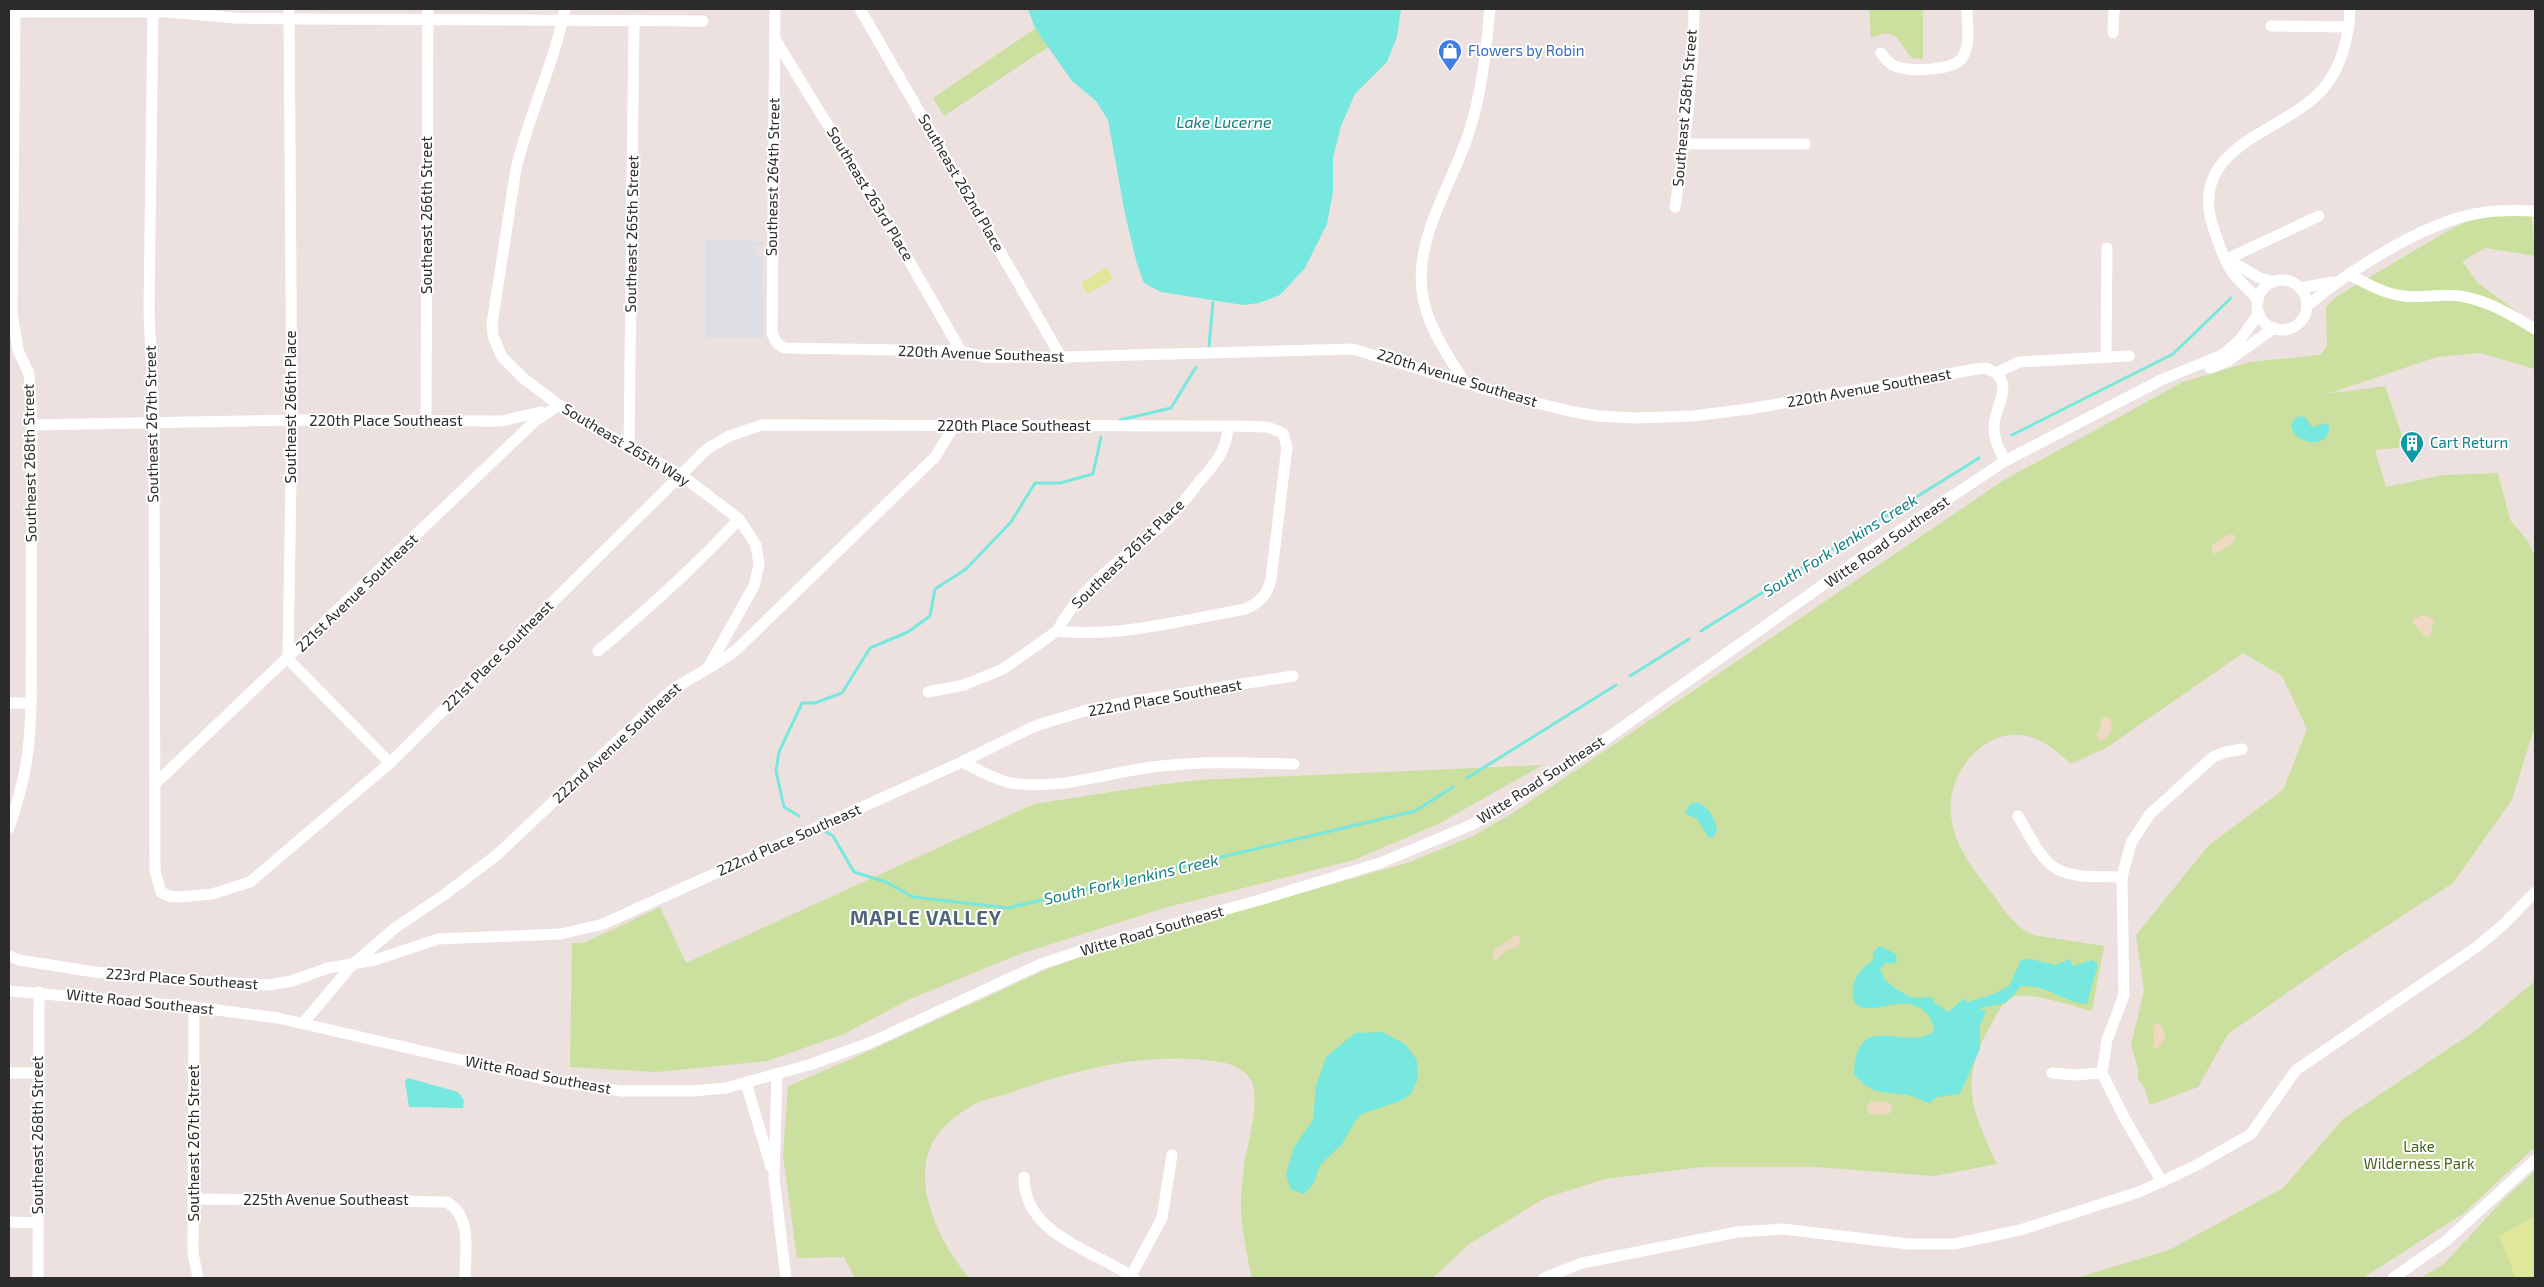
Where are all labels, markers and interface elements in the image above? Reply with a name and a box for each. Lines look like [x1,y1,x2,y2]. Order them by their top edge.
street label: Southeast 258th Street [1668,28,1700,187]
shop icon: Flowers by Robin [1437,38,1463,72]
place label: Flowers by Robin [1468,41,1585,59]
street label: Southeast 264th Street [762,97,782,256]
street label: Southeast 262nd Place [915,111,1009,254]
water label: Lake Lucerne [1176,112,1272,131]
street label: Southeast 263rd Place [824,123,918,264]
street label: Southeast 266th Street [417,136,435,294]
street label: Southeast 265th Street [621,155,641,313]
street label: Southeast 266th Place [281,330,299,484]
street label: 220th Avenue Southeast [898,341,1065,365]
street label: 220th Avenue Southeast [1375,344,1540,410]
street label: Southeast 267th Street [141,345,161,503]
street label: 220th Avenue Southeast [1785,364,1953,410]
street label: Southeast 268th Street [19,383,39,542]
street label: Southeast 265th Way [559,399,694,489]
street label: 220th Place Southeast [309,411,463,429]
street label: 220th Place Southeast [937,416,1091,434]
building icon: Cart Return [2399,430,2425,464]
place label: Cart Return [2430,433,2508,451]
water label: South Fork Jenkins Creek [1759,489,1920,600]
street label: Witte Road Southeast [1821,491,1953,591]
street label: Southeast 261st Place [1067,495,1187,612]
street label: 221st Avenue Southeast [292,529,421,655]
street label: 221st Place Southeast [438,596,557,714]
street label: 222nd Place Southeast [1087,675,1243,719]
street label: 222nd Avenue Southeast [548,678,684,806]
street label: Witte Road Southeast [1473,731,1608,827]
street label: 222nd Place Southeast [714,799,864,879]
water label: South Fork Jenkins Creek [1042,849,1220,908]
street label: Witte Road Southeast [1078,901,1226,959]
district label: MAPLE VALLEY [850,905,1002,929]
street label: 223rd Place Southeast [105,964,259,992]
street label: Witte Road Southeast [65,984,215,1018]
street label: Witte Road Southeast [464,1051,613,1097]
street label: Southeast 268th Street [28,1055,46,1214]
street label: Southeast 267th Street [184,1064,202,1222]
park label: Lake Wilderness Park [2363,1137,2475,1172]
street label: 225th Avenue Southeast [243,1190,409,1208]

